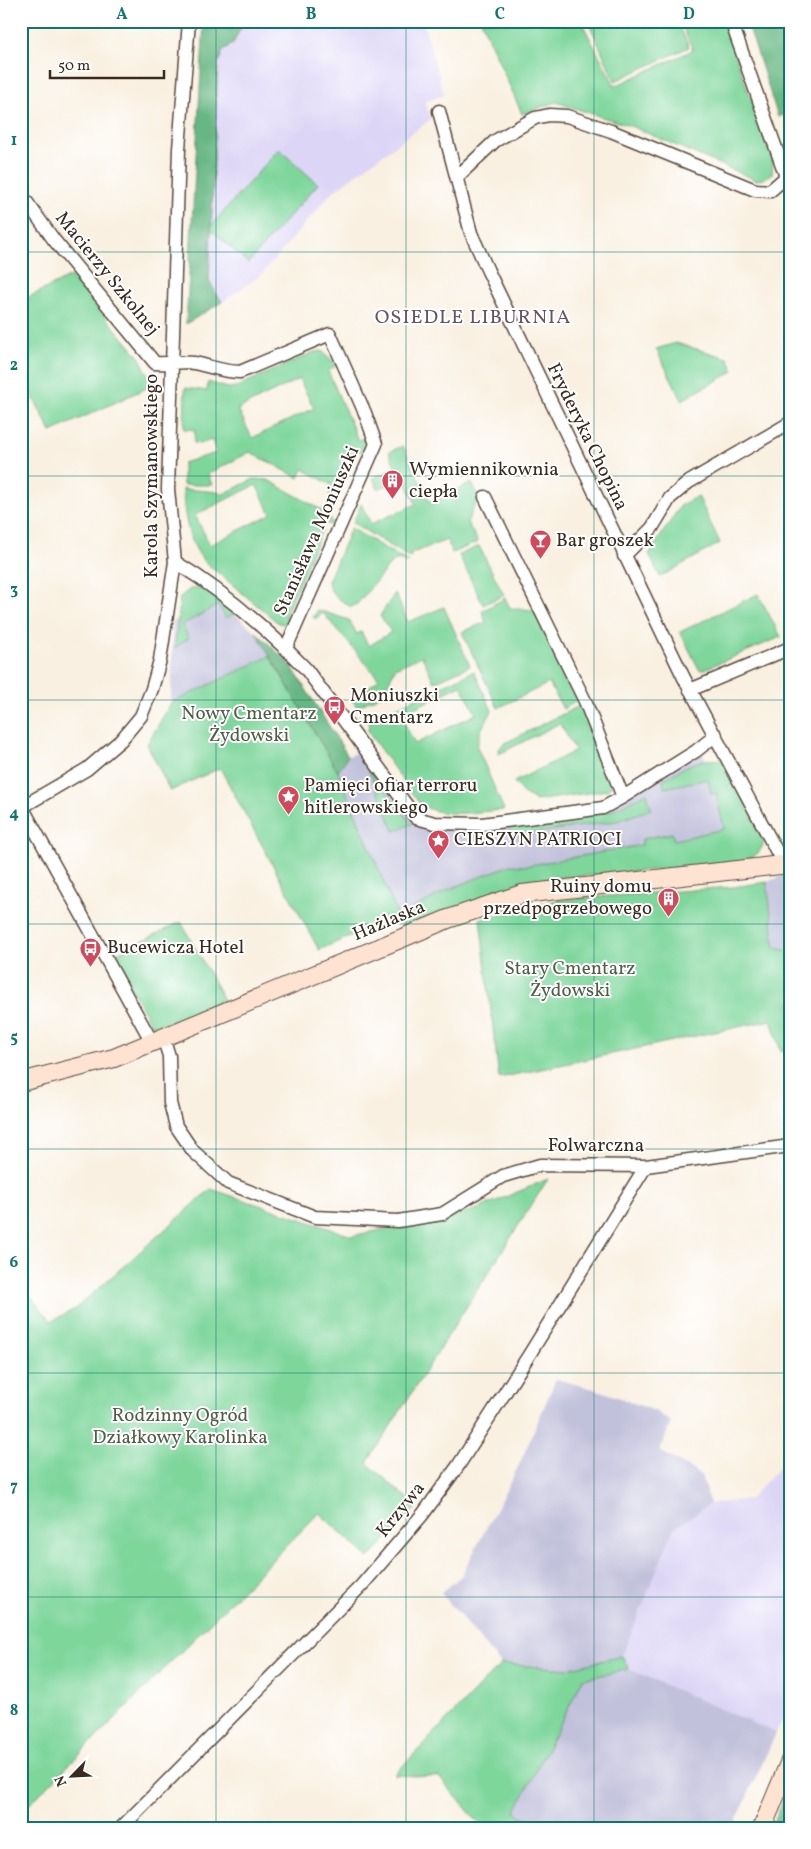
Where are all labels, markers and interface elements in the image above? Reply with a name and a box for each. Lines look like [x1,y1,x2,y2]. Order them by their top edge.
text: A [116,4,128,26]
text: B [306,4,317,26]
text: C [495,4,505,26]
text: D [683,4,695,26]
scale bar [50,48,164,80]
text: 50 m [58,56,90,77]
text: 1 [11,130,17,152]
street label: Macierzy Szkolnej [49,206,165,342]
district label: OSIEDLE LIBURNIA [375,304,571,332]
text: 2 [10,355,18,377]
street label: Fryderyka Chopina [540,359,634,515]
street label: Karola Szymanowskiego [139,374,165,578]
street label: Stanisława Moniuszki [268,442,366,620]
place label: Wymiennikownia ciepła [409,457,559,505]
building icon: Wymiennikownia ciepła [381,469,405,500]
place label: Bar groszek [556,528,654,554]
bar icon: Bar groszek [528,529,552,560]
text: 3 [10,579,18,601]
place label: Moniuszki Cmentarz [350,683,439,731]
bus stop icon: Moniuszki Cmentarz [322,695,346,726]
park label: Nowy Cmentarz Żydowski [181,701,317,749]
place label: Pamięci ofiar terroru hitlerowskiego [304,773,478,821]
place icon: Pamięci ofiar terroru hitlerowskiego [276,785,300,816]
text: 4 [9,803,19,825]
place label: CIESZYN PATRIOCI [454,827,622,853]
place icon: CIESZYN PATRIOCI [426,828,450,859]
place label: Ruiny domu przedpogrzebowego [483,874,652,922]
building icon: Ruiny domu przedpogrzebowego [656,886,680,917]
street label: Hażlaska [349,894,429,948]
place label: Bucewicza Hotel [107,935,244,961]
bus stop icon: Bucewicza Hotel [79,936,103,967]
park label: Stary Cmentarz Żydowski [504,956,636,1004]
text: 5 [10,1027,18,1049]
street label: Folwarczna [548,1133,644,1159]
text: 6 [10,1252,19,1274]
park label: Rodzinny Ogród Działkowy Karolinka [92,1403,268,1451]
text: 7 [10,1476,18,1498]
street label: Krzywa [371,1477,431,1543]
text: 8 [10,1700,18,1722]
north arrow [48,1752,98,1802]
text: N [51,1772,72,1789]

